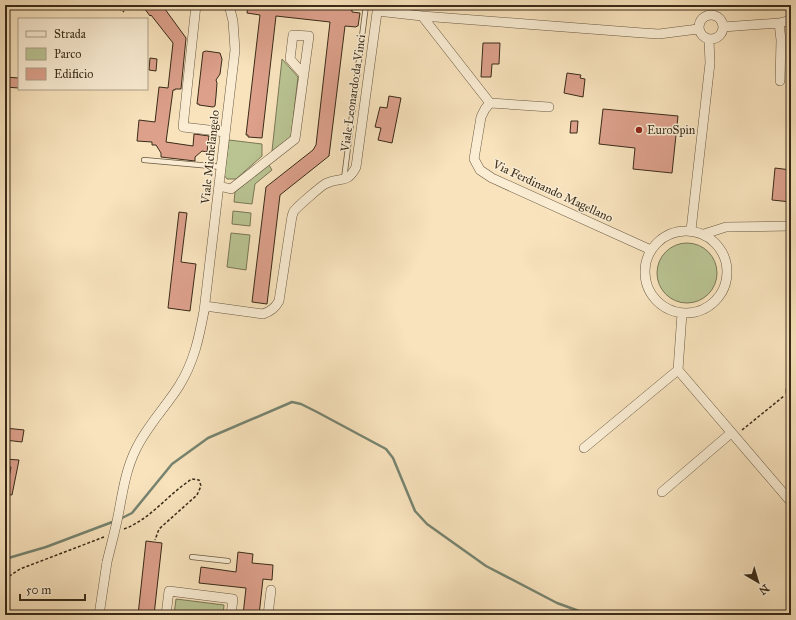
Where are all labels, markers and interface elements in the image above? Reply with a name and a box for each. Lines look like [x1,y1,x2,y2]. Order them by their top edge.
legend [18,18,148,90]
text: Strada [54,27,87,41]
street label: Viale Leonardo da Vinci [338,33,368,154]
text: Parco [54,47,81,61]
text: Edificio [54,67,93,81]
street label: Viale Michelangelo [198,109,223,206]
place label: EuroSpin [647,123,696,137]
marker: EuroSpin [634,125,644,135]
street label: Via Ferdinando Magellano [490,157,615,226]
north arrow [738,562,778,602]
scale bar [20,576,85,602]
text: N [756,581,772,598]
text: 50 m [26,583,51,597]

